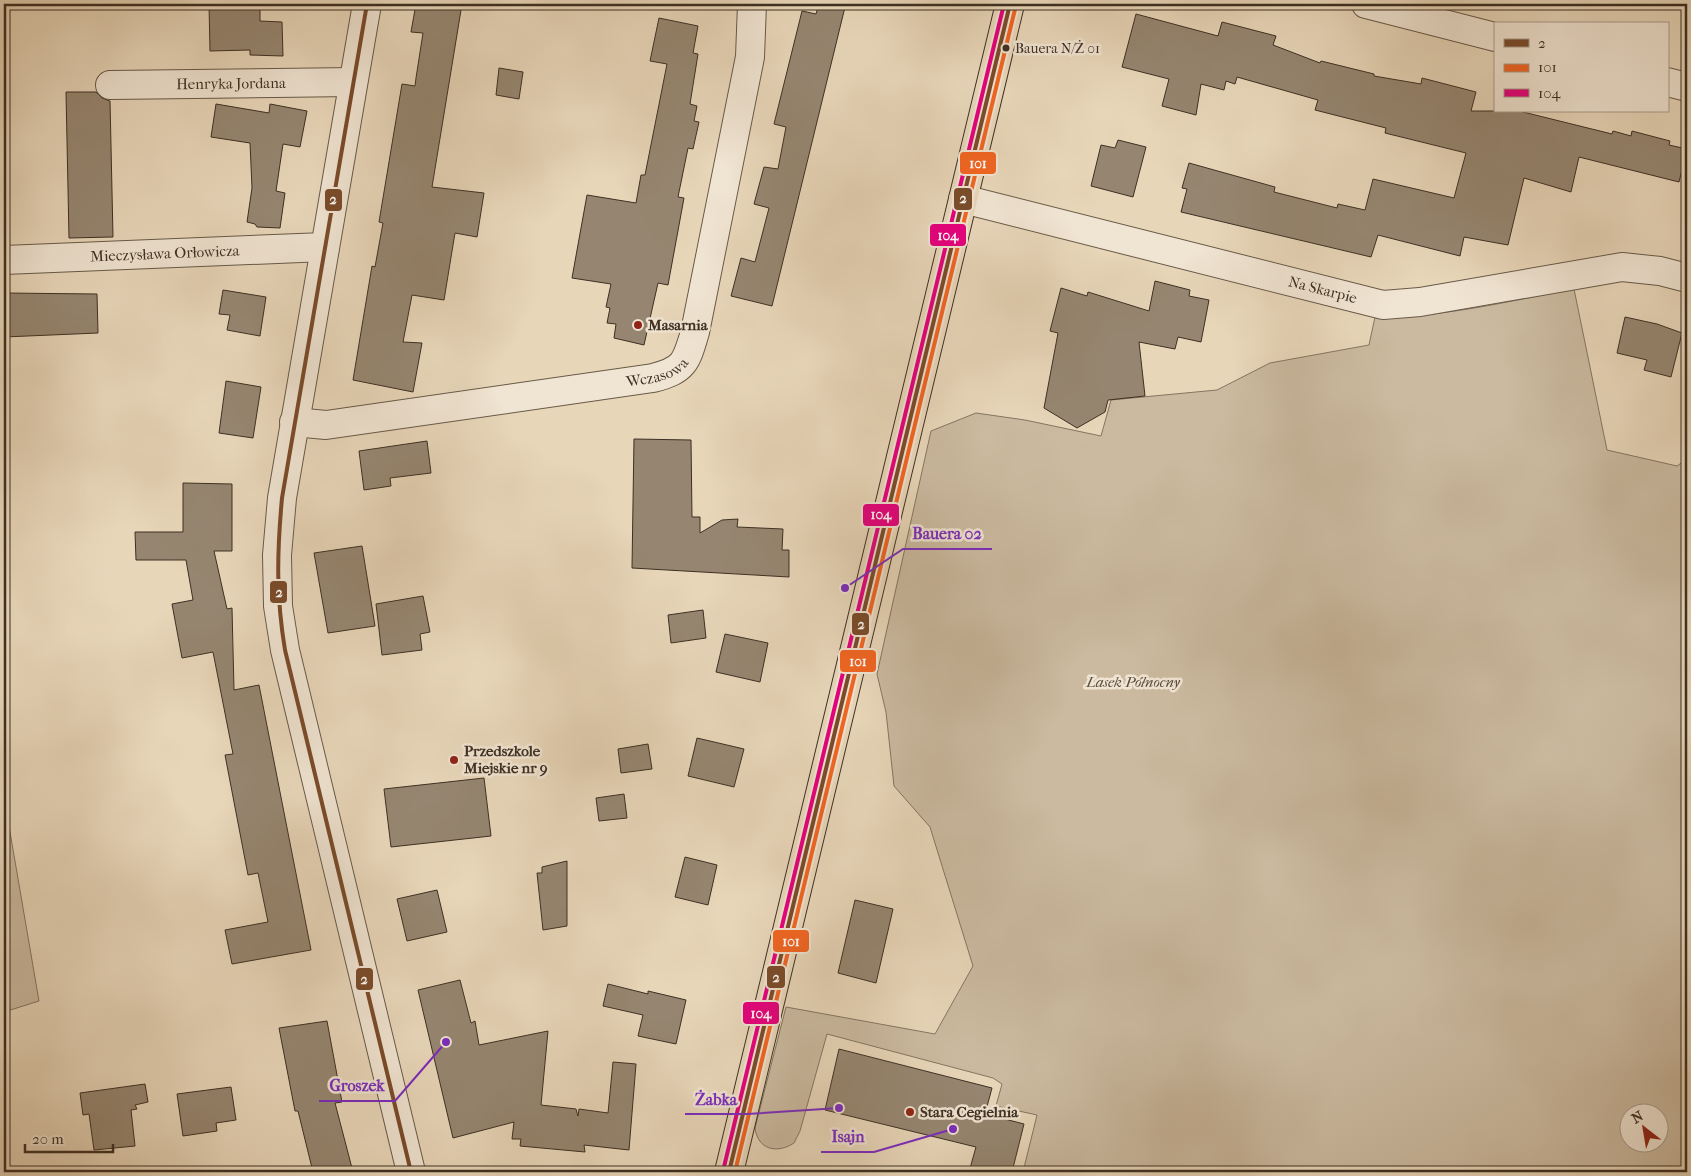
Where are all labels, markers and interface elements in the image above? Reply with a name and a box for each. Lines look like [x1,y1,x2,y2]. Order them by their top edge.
legend [1494,22,1668,112]
text: 2 [1538,34,1546,52]
place label: Bauera N/Ż 01 [1015,40,1100,57]
marker: Bauera N/Ż 01 [1001,43,1011,53]
text: 101 [1538,58,1557,76]
street label: Henryka Jordana [176,74,287,93]
text: 104 [1538,84,1561,102]
line badge: 101 [959,151,997,175]
text: 101 [969,155,987,172]
line badge: 2 [953,187,973,211]
line badge: 2 [324,188,343,212]
text: 2 [959,190,967,207]
text: 2 [329,191,337,208]
line badge: 104 [929,223,967,247]
text: 104 [938,227,959,244]
street label: Mieczysława Orłowicza [90,241,241,266]
street label: Na Skarpie [1286,272,1360,307]
place label: Masarnia [647,316,709,334]
marker: Masarnia [632,319,644,331]
street label: Wczasowa [624,354,693,391]
line badge: 104 [862,503,900,527]
text: 104 [871,506,892,523]
callout: Bauera 02 [903,518,992,549]
text: Bauera 02 [912,524,982,543]
line badge: 2 [269,580,288,604]
text: 2 [275,584,283,601]
line badge: 2 [851,612,870,636]
text: 2 [857,616,865,633]
line badge: 101 [839,649,877,673]
text: 101 [849,653,867,670]
park label: Lasek Północny [1085,673,1181,691]
place label: Przedszkole Miejskie nr 9 [463,742,548,777]
marker: Przedszkole Miejskie nr 9 [448,754,460,766]
line badge: 101 [772,929,810,953]
text: 101 [782,933,800,950]
line badge: 2 [766,965,786,989]
line badge: 2 [355,967,374,991]
text: 2 [772,969,780,986]
text: 2 [360,971,368,988]
line badge: 104 [742,1001,780,1025]
text: 104 [751,1005,772,1022]
callout: Groszek [319,1070,395,1101]
text: Groszek [329,1076,385,1095]
callout: Żabka [685,1083,747,1114]
text: Żabka [695,1089,738,1109]
place label: Stara Cegielnia [920,1103,1019,1121]
north arrow [1618,1104,1668,1154]
marker: Stara Cegielnia [904,1106,916,1118]
text: N [1629,1107,1647,1127]
scale bar [25,1121,112,1153]
callout: Isajn [821,1121,874,1152]
text: Isajn [832,1127,865,1146]
text: 20 m [32,1130,64,1148]

